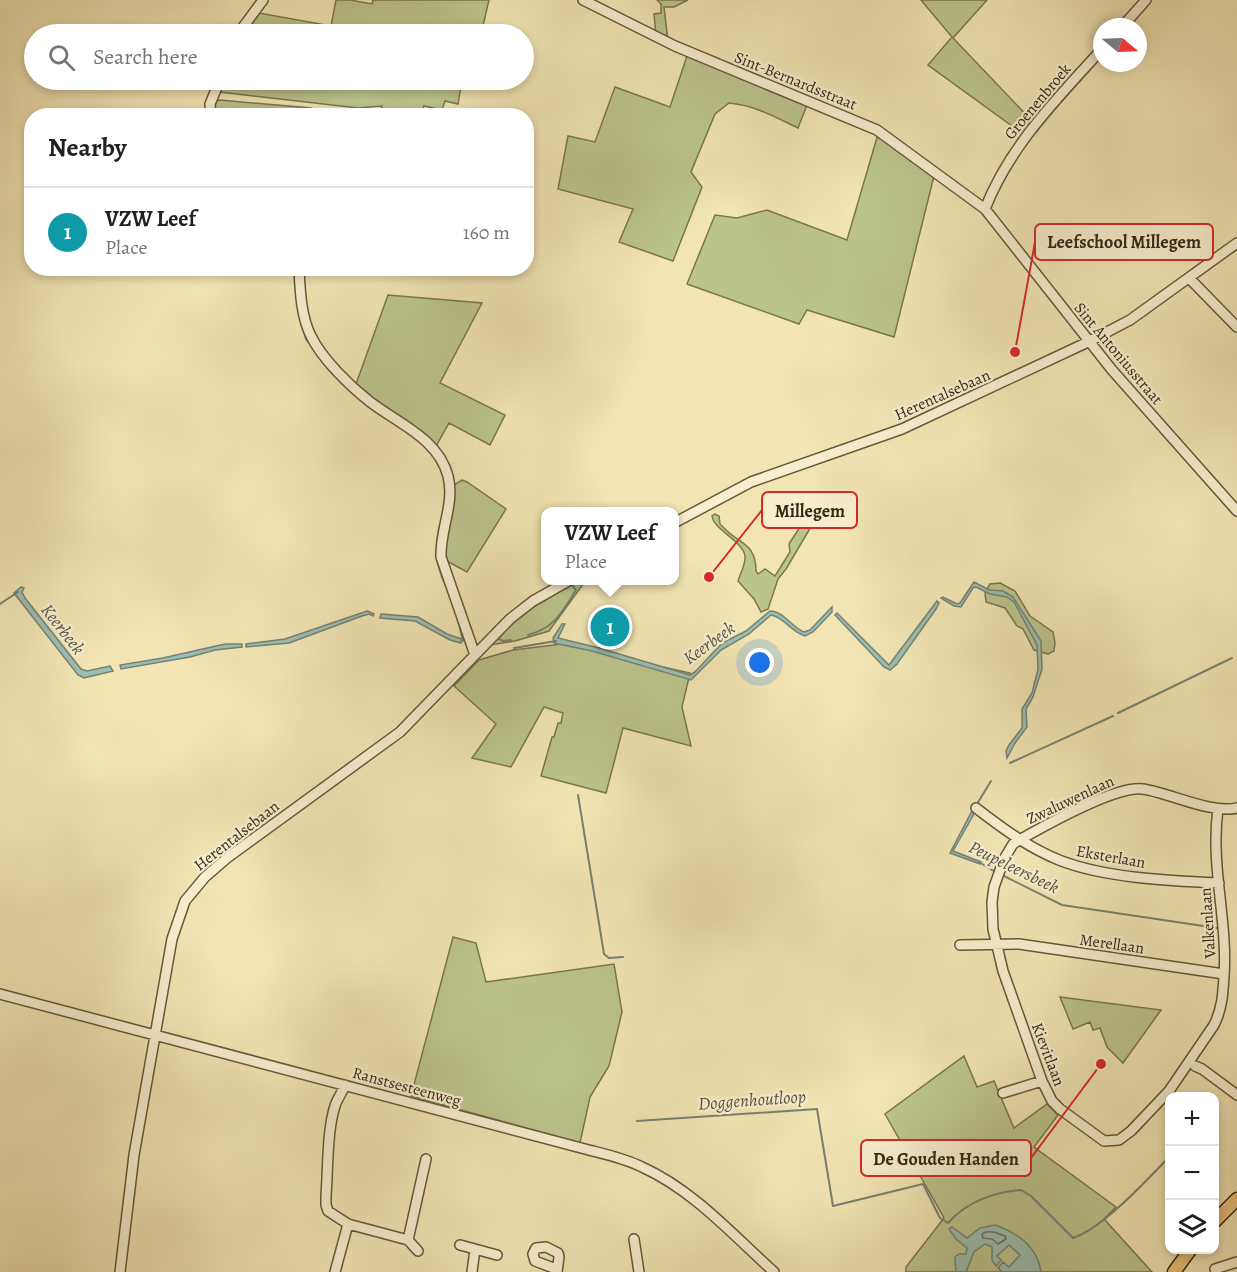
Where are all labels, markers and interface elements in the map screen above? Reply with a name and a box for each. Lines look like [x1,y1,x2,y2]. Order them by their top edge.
north arrow [1093,18,1147,72]
search box [24,24,534,90]
icon: search [45,41,78,74]
text: Search here [93,42,198,72]
street label: Sint-Bernardsstraat [731,46,860,116]
street label: Groenenbroek [999,59,1076,144]
text: Nearby [48,130,127,165]
text: VZW Leef [105,204,196,234]
text: 1 [64,219,71,246]
text: 160 m [463,219,510,246]
callout: Leefschool Millegem [1035,224,1213,260]
text: Leefschool Millegem [1047,230,1201,254]
text: Place [105,234,147,261]
street label: Sint Antoniusstraat [1069,298,1168,409]
street label: Herentalsebaan [891,364,994,426]
callout: Millegem [762,492,857,528]
text: Millegem [775,499,845,523]
popup [541,507,679,585]
text: VZW Leef [565,518,655,548]
text: Place [565,548,607,575]
water label: Keerbeek [36,599,90,659]
pin: 1 [590,604,630,650]
water label: Keerbeek [678,616,740,670]
your location [745,648,774,677]
street label: Zwaluwenlaan [1023,770,1118,830]
street label: Herentalsebaan [189,795,284,876]
water label: Peupeleersbeek [965,835,1063,899]
street label: Eksterlaan [1074,840,1147,874]
street label: Valkenlaan [1195,887,1222,960]
street label: Merellaan [1078,929,1146,959]
street label: Kievitlaan [1026,1019,1070,1089]
street label: Ranstsesteenweg [350,1062,463,1112]
water label: Doggenhoutloop [697,1084,807,1116]
map controls [1165,1092,1219,1254]
button: + [1165,1092,1219,1146]
callout: De Gouden Handen [861,1140,1031,1176]
button: − [1165,1146,1219,1200]
text: De Gouden Handen [873,1147,1019,1171]
button: layers [1165,1200,1219,1254]

